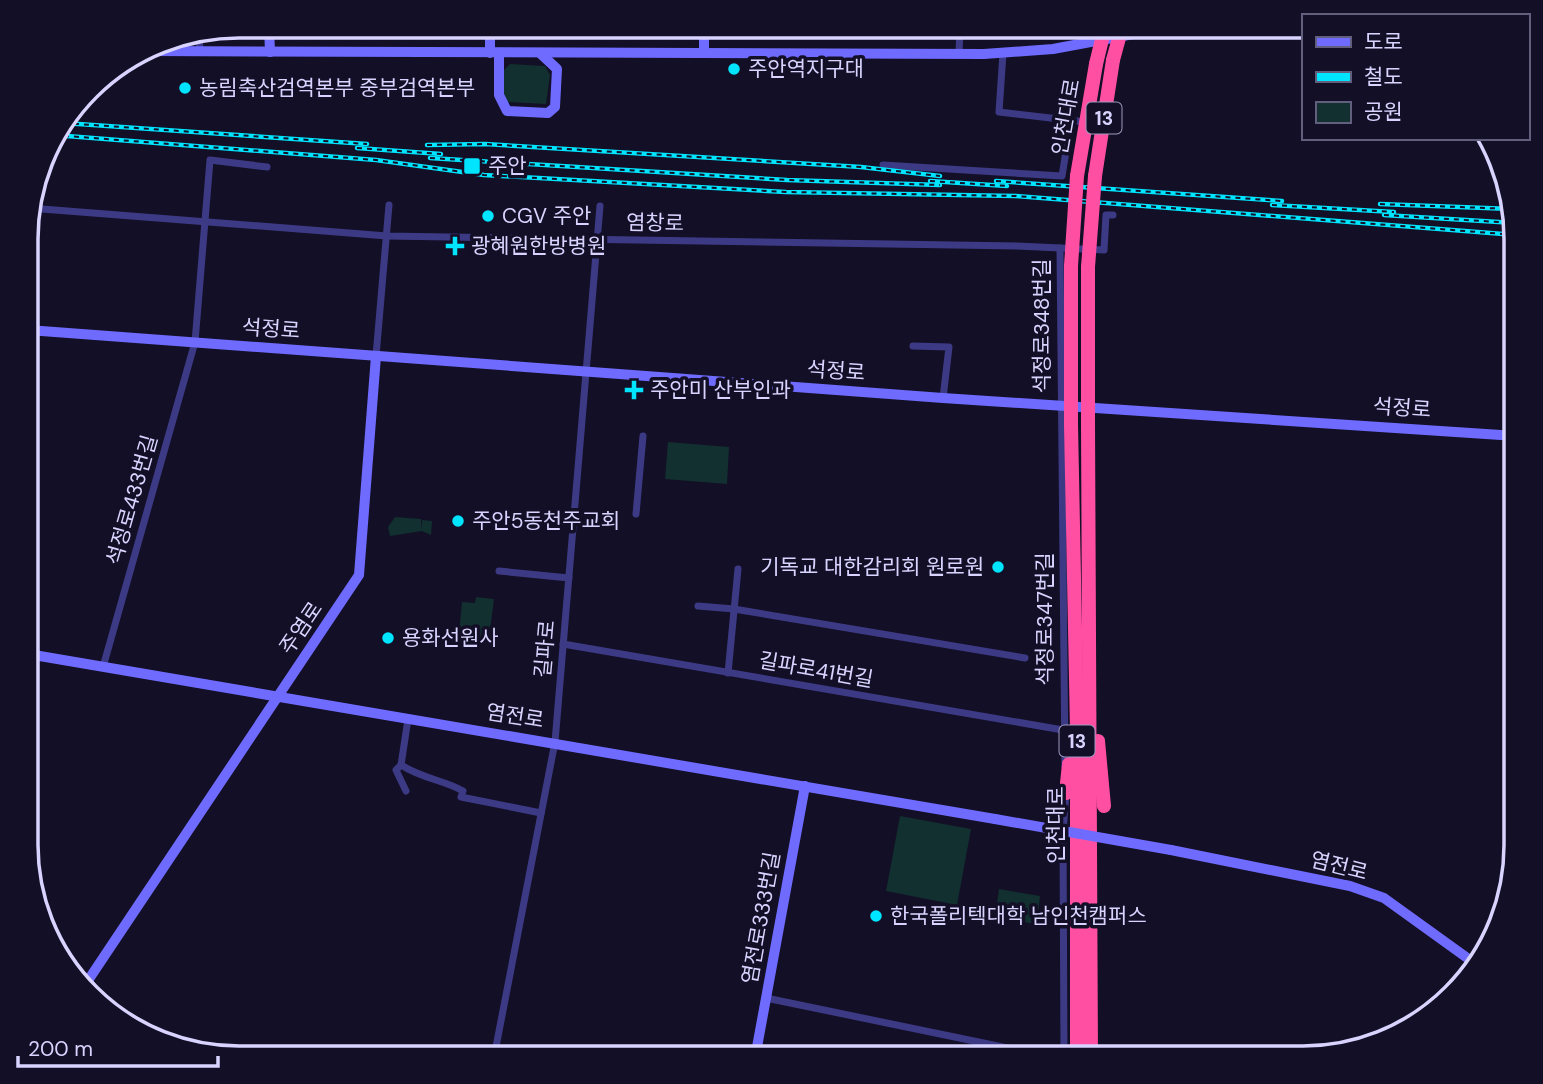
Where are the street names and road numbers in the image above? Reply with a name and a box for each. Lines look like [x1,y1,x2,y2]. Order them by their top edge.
street label: 인천대로 [1046,77,1086,157]
road number: 13 [1086,102,1122,134]
street label: 염창로 [626,208,684,238]
street label: 석정로348번길 [1028,259,1056,393]
street label: 석정로 [241,313,301,345]
street label: 석정로 [806,355,866,387]
street label: 석정로 [1372,392,1432,424]
street label: 석정로433번길 [100,432,164,568]
street label: 석정로347번길 [1031,553,1059,685]
street label: 주염로 [273,596,329,660]
street label: 길파로 [529,619,561,679]
street label: 길파로41번길 [756,646,876,694]
street label: 염전로 [484,698,546,734]
road number: 13 [1060,726,1094,756]
street label: 인천대로 [1042,786,1070,864]
street label: 염전로 [1307,845,1371,887]
street label: 염전로333번길 [736,850,786,986]

